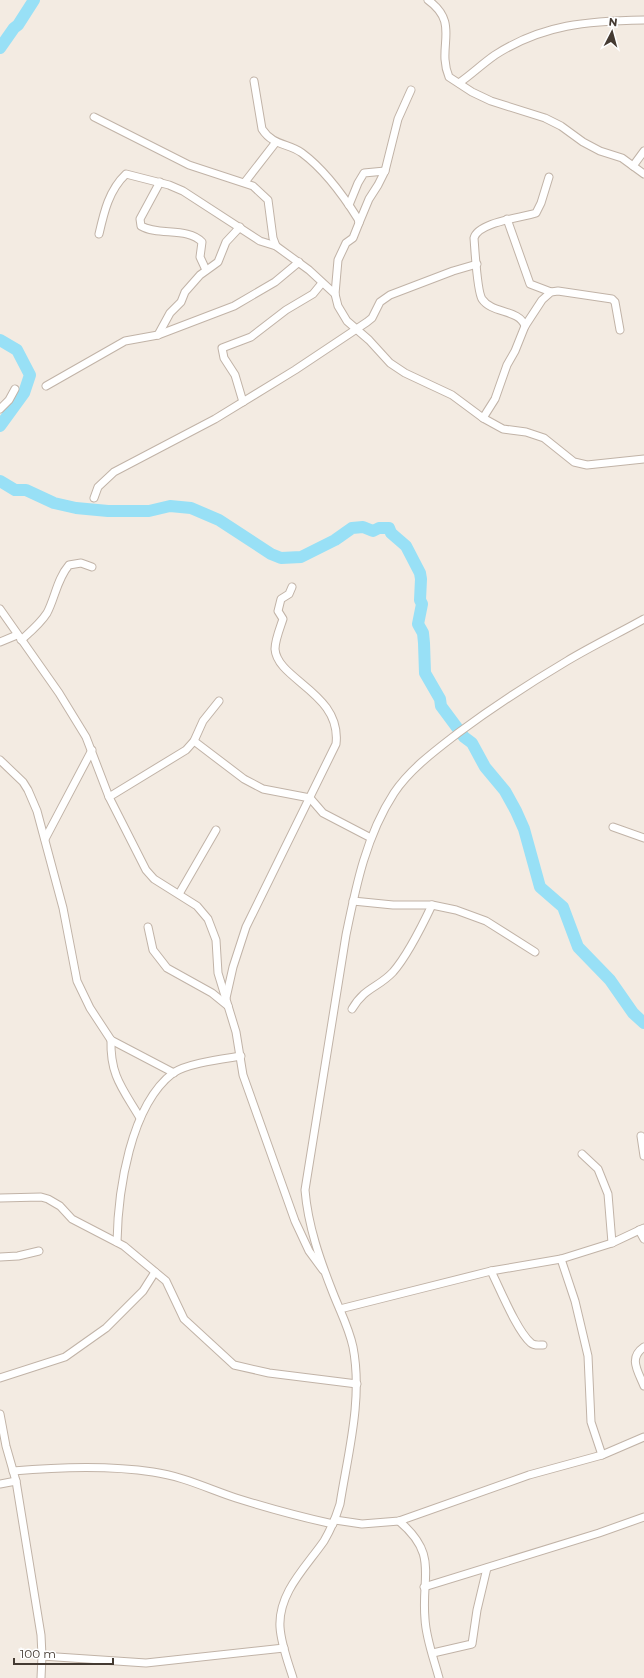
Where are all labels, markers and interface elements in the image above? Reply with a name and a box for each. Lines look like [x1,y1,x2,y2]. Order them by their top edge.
north arrow [592,12,632,52]
text: N [608,15,618,29]
scale bar [14,1640,113,1666]
text: 100 m [20,1646,56,1661]

